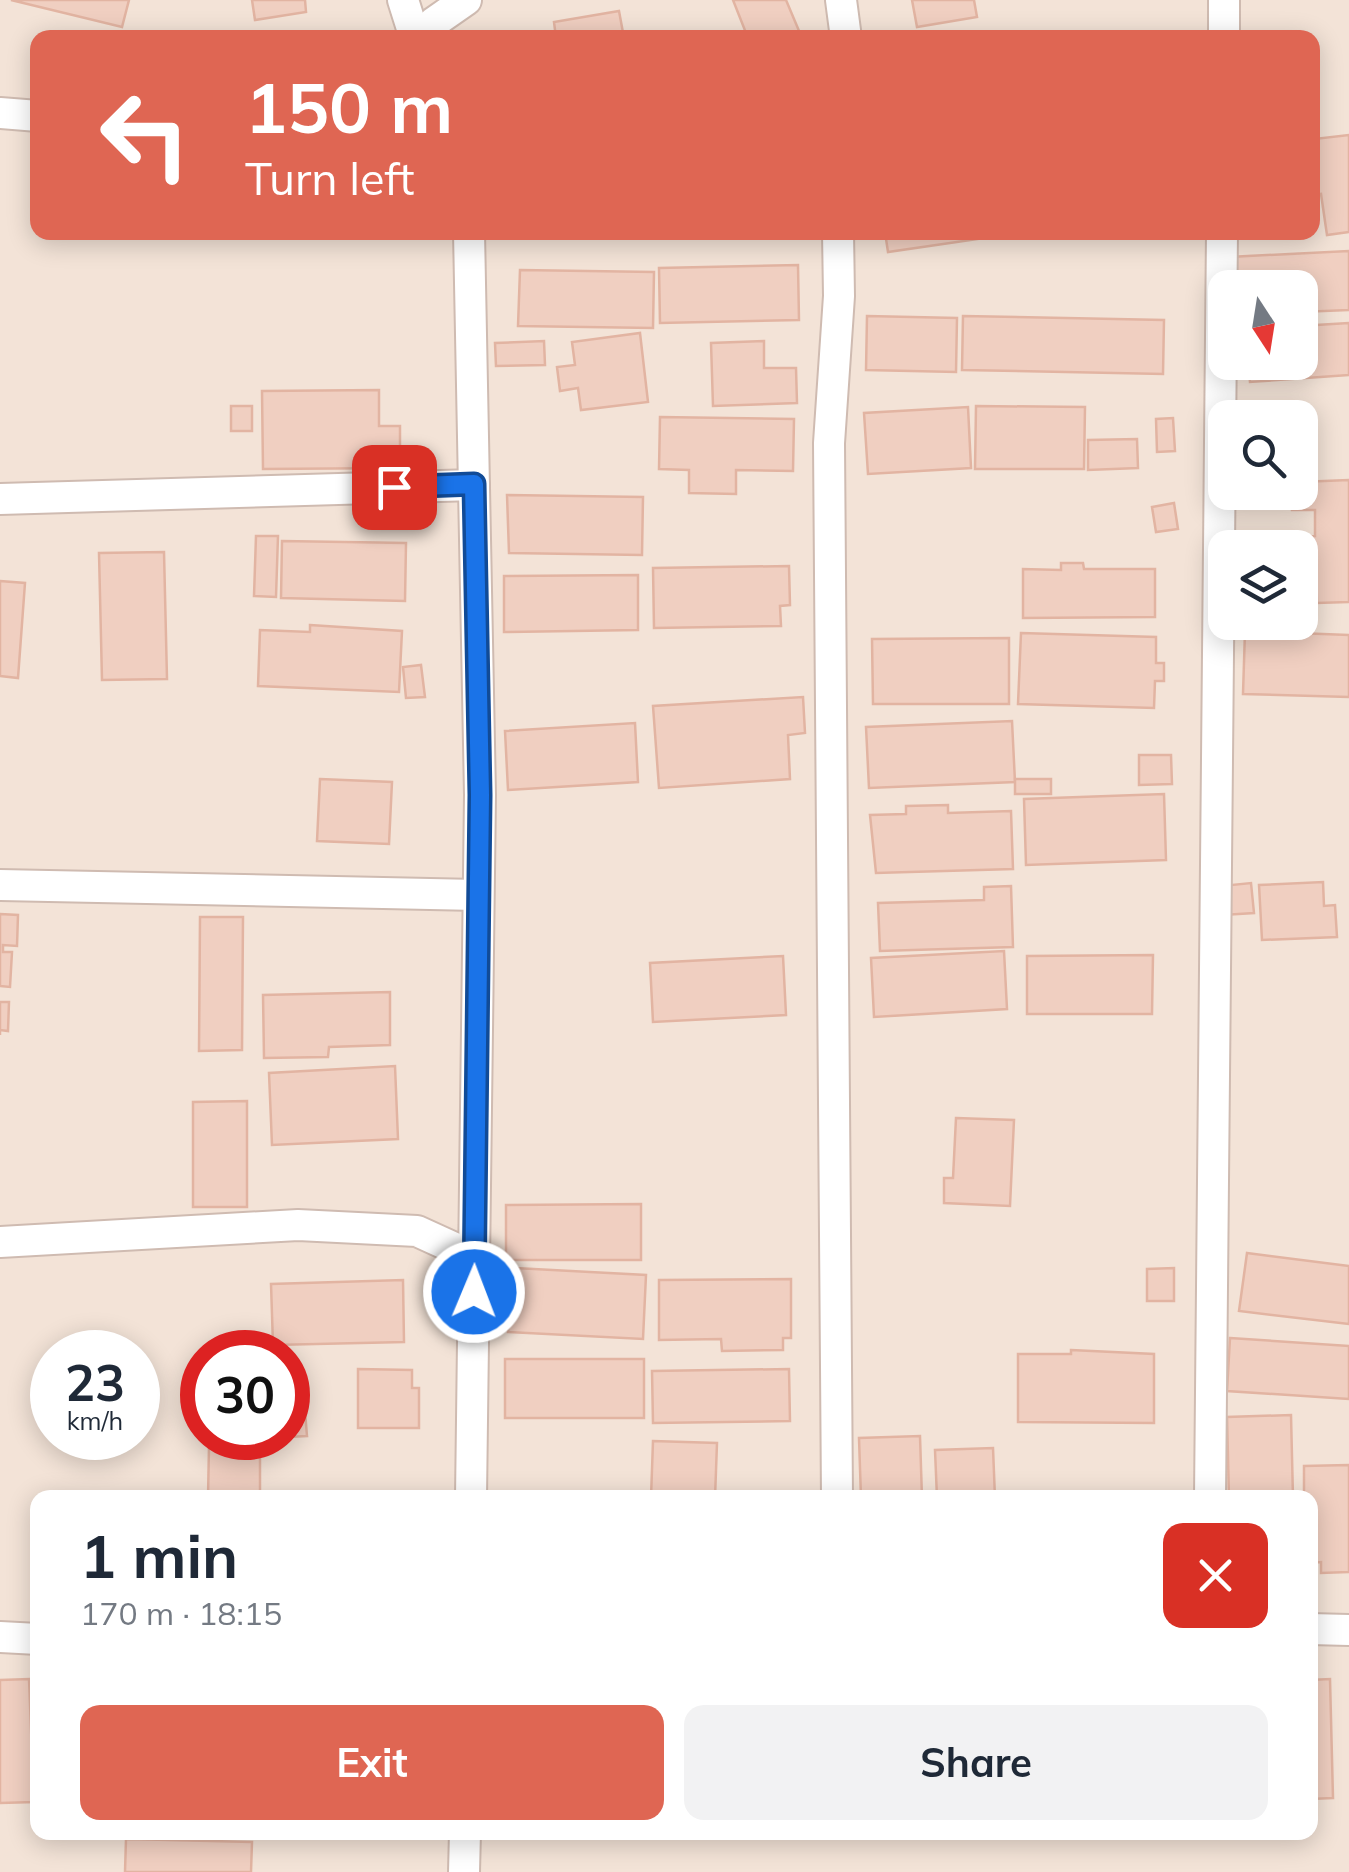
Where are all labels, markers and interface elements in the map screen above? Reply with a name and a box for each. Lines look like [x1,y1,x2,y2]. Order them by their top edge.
text: 150 m [245,63,453,151]
icon: left [80,70,210,200]
text: Turn left [245,150,414,206]
north arrow [1208,270,1318,380]
map controls [1208,270,1318,640]
button: search [1208,400,1318,510]
pin [352,445,437,530]
icon: arrive [367,460,422,515]
button: layers [1208,530,1318,640]
position arrow [422,1240,526,1344]
speed limit sign: 30 [180,1330,310,1460]
text: 23 [65,1351,125,1414]
text: km/h [67,1405,123,1436]
text: 1 min [80,1518,238,1593]
button: close [1163,1523,1268,1628]
text: 170 m · 18:15 [80,1593,282,1633]
button: Exit [80,1705,664,1820]
button: Share [684,1705,1268,1820]

